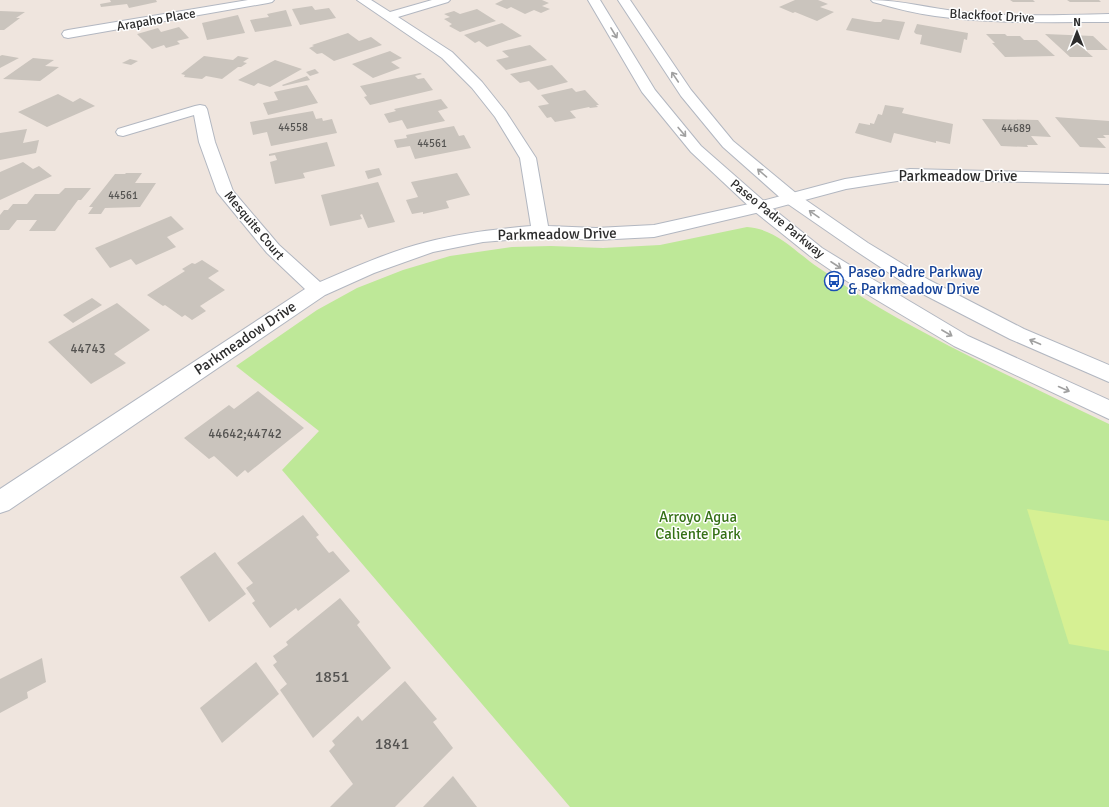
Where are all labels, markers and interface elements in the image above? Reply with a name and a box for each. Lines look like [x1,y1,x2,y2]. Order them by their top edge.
street label: Arapaho Place [116,5,197,35]
street label: Blackfoot Drive [949,6,1035,26]
north arrow [1057,12,1097,52]
text: N [1073,16,1081,29]
one-way arrow [610,27,618,39]
one-way arrow [671,72,679,83]
house number: 44558 [278,121,308,134]
house number: 44689 [1001,122,1031,135]
one-way arrow [678,127,687,138]
house number: 44561 [417,137,447,150]
street label: Parkmeadow Drive [898,167,1018,185]
one-way arrow [756,168,767,177]
street label: Paseo Padre Parkway [727,176,828,262]
street label: Mesquite Court [221,188,288,264]
house number: 44561 [108,189,138,202]
one-way arrow [808,210,819,218]
street label: Parkmeadow Drive [497,224,617,244]
one-way arrow [830,261,841,269]
place label: Paseo Padre Parkway & Parkmeadow Drive [848,263,983,298]
bus stop icon: Paseo Padre Parkway & Parkmeadow Drive [823,270,845,292]
street label: Parkmeadow Drive [191,297,299,379]
one-way arrow [941,329,953,337]
one-way arrow [1029,338,1041,345]
house number: 44743 [70,341,106,357]
one-way arrow [1057,386,1069,393]
house number: 44642;44742 [208,426,282,442]
park label: Arroyo Agua Caliente Park [655,508,741,543]
house number: 1851 [315,667,349,687]
house number: 1841 [375,734,409,754]

